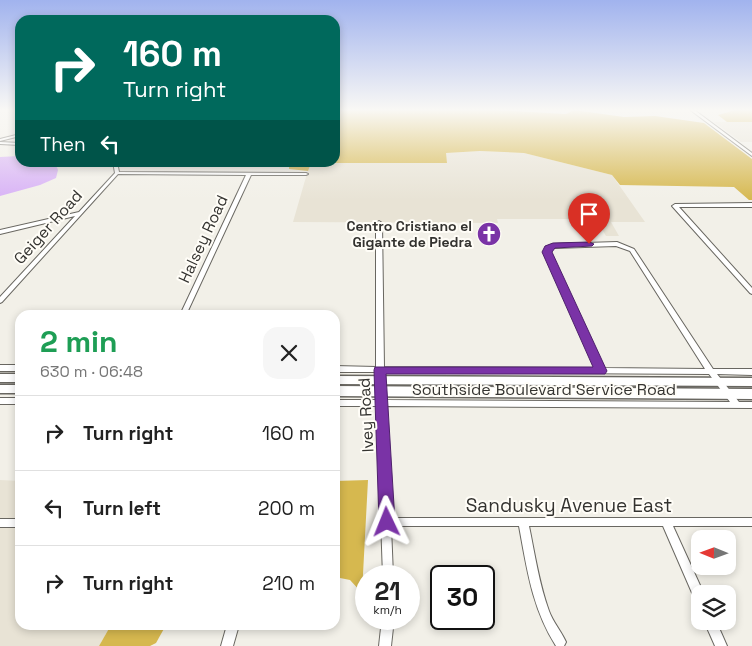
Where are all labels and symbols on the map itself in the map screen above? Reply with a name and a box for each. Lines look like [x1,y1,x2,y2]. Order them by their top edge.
street label: Geiger Road [9,185,87,269]
street label: Halsey Road [173,192,233,286]
pin [568,193,610,244]
place label: Centro Cristiano el Gigante de Piedra [346,217,472,251]
church icon: Centro Cristiano el Gigante de Piedra [476,221,502,247]
street label: Ivey Road [354,377,378,453]
street label: Southside Boulevard Service Road [412,379,676,400]
street label: Sandusky Avenue East [466,493,672,518]
position arrow [360,495,412,547]
north arrow [691,530,736,575]
speed limit sign: 30 [430,565,495,630]

